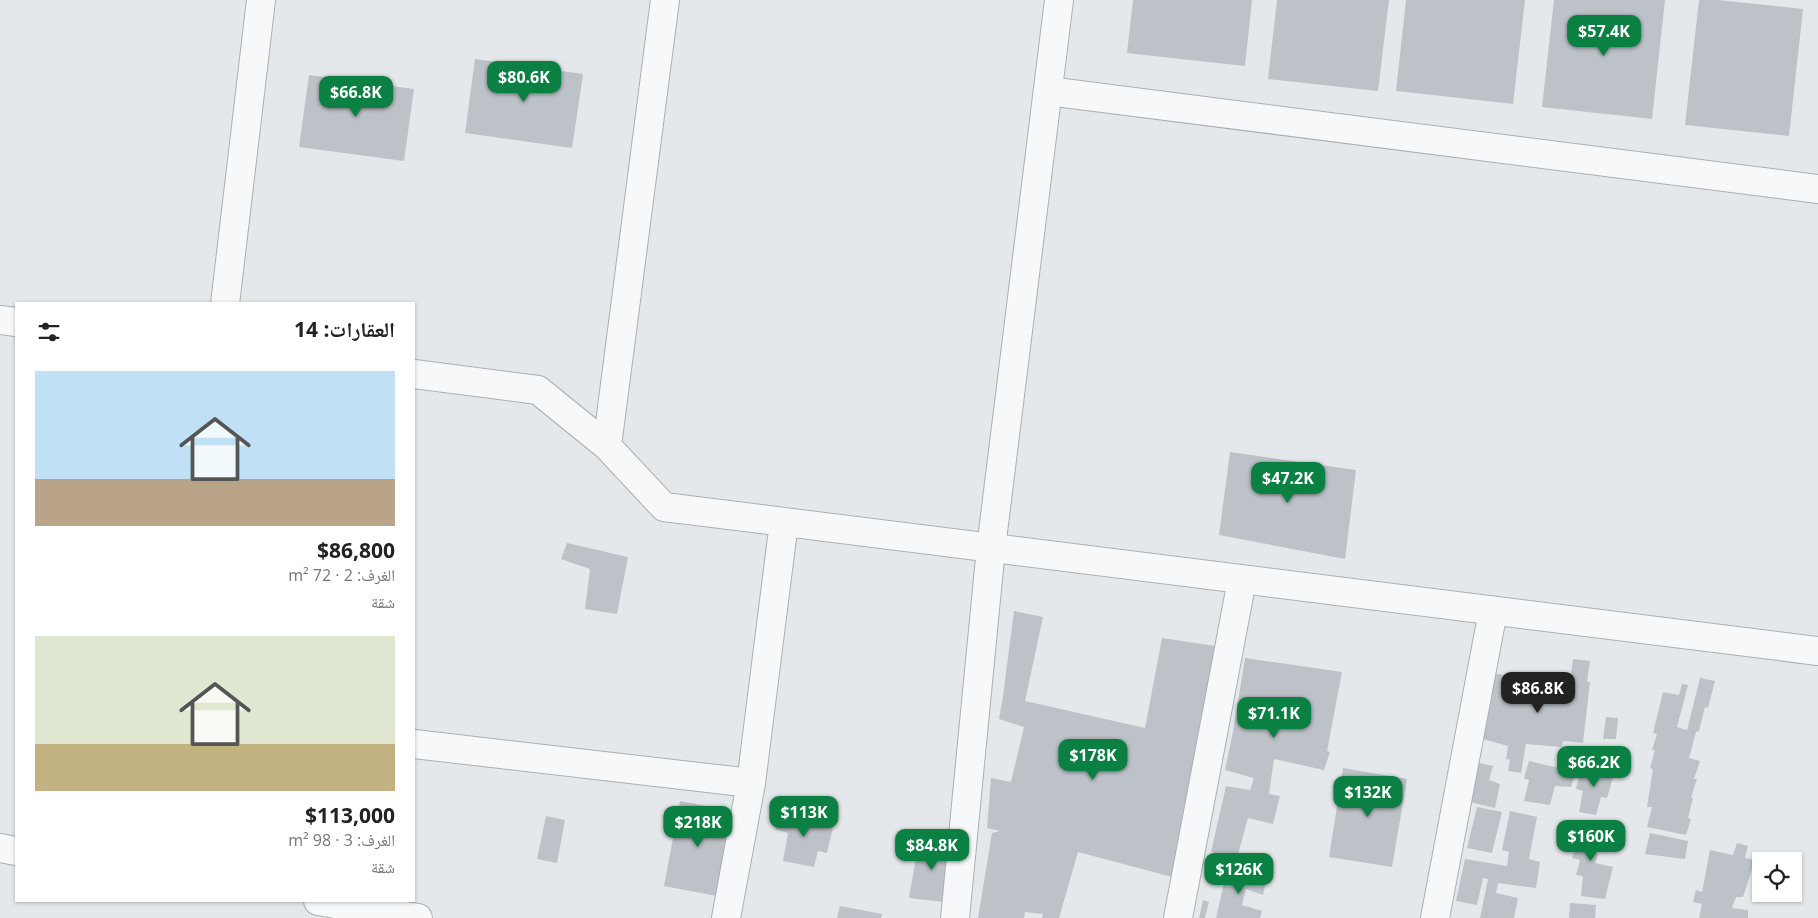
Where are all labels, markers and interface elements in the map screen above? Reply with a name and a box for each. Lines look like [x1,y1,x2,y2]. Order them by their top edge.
pin: $57.4K [1563,15,1645,57]
text: $57.4K [1578,20,1630,42]
pin: $80.6K [483,61,565,103]
text: $80.6K [498,66,550,88]
pin: $66.8K [315,76,397,118]
text: $66.8K [330,81,382,103]
text: العقارات: 14 [294,315,395,343]
icon: filters [35,318,63,346]
icon: home [170,404,260,494]
pin: $47.2K [1247,462,1329,504]
text: $47.2K [1262,467,1314,489]
text: $86,800 [317,536,395,564]
text: الغرف: 2 · 72 m² [288,564,395,586]
text: شقة [371,591,395,613]
icon: home [170,669,260,759]
pin: $86.8K [1497,672,1579,714]
text: $86.8K [1512,677,1564,699]
pin: $71.1K [1233,696,1315,739]
text: $71.1K [1248,702,1300,724]
pin: $178K [1058,738,1128,781]
text: $178K [1069,744,1117,766]
pin: $66.2K [1553,746,1635,788]
text: $66.2K [1568,751,1620,773]
pin: $132K [1333,776,1403,818]
text: $132K [1344,781,1392,803]
pin: $113K [769,796,839,838]
text: $113,000 [305,801,395,829]
text: $113K [780,801,828,823]
pin: $218K [663,806,733,848]
text: $218K [674,811,722,833]
pin: $160K [1556,820,1626,862]
text: $160K [1567,825,1615,847]
pin: $84.8K [891,828,973,871]
text: الغرف: 3 · 98 m² [288,829,395,851]
text: $84.8K [906,834,958,856]
pin: $126K [1204,852,1274,895]
map controls [1752,852,1802,902]
button: locate [1752,852,1802,902]
text: شقة [371,856,395,878]
text: $126K [1215,858,1263,880]

